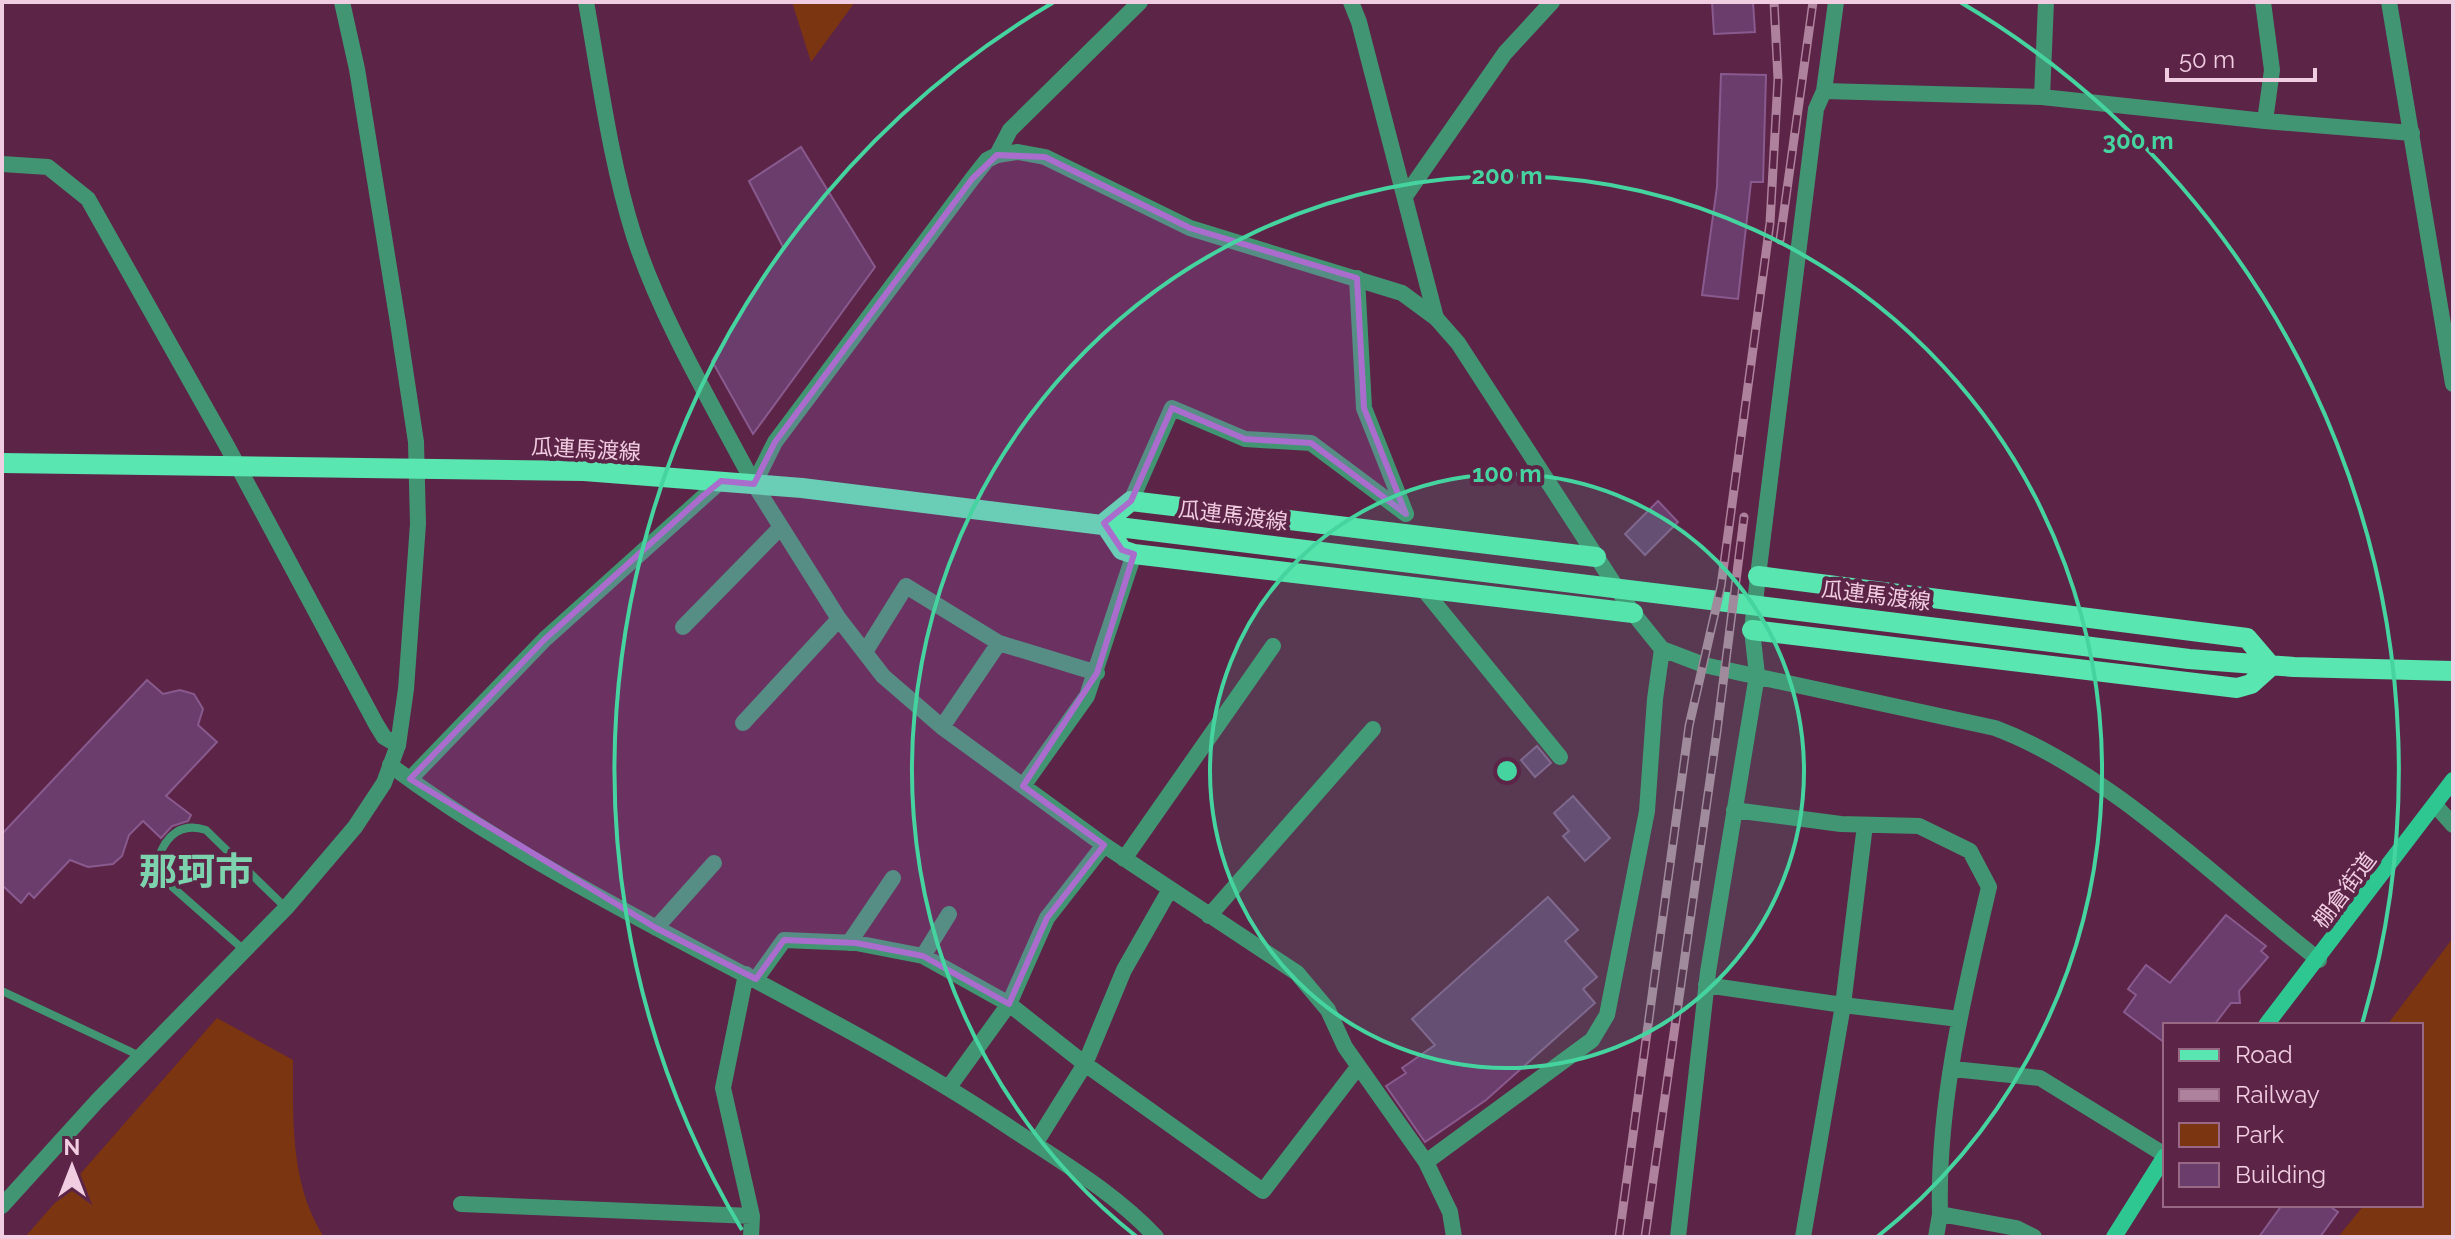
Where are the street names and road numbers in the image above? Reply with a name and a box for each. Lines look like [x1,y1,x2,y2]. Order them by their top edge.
street label: 瓜連馬渡線 [530,433,642,465]
street label: 瓜連馬渡線 [1177,495,1289,535]
street label: 瓜連馬渡線 [1820,575,1932,615]
street label: 棚倉街道 [2307,847,2381,933]

